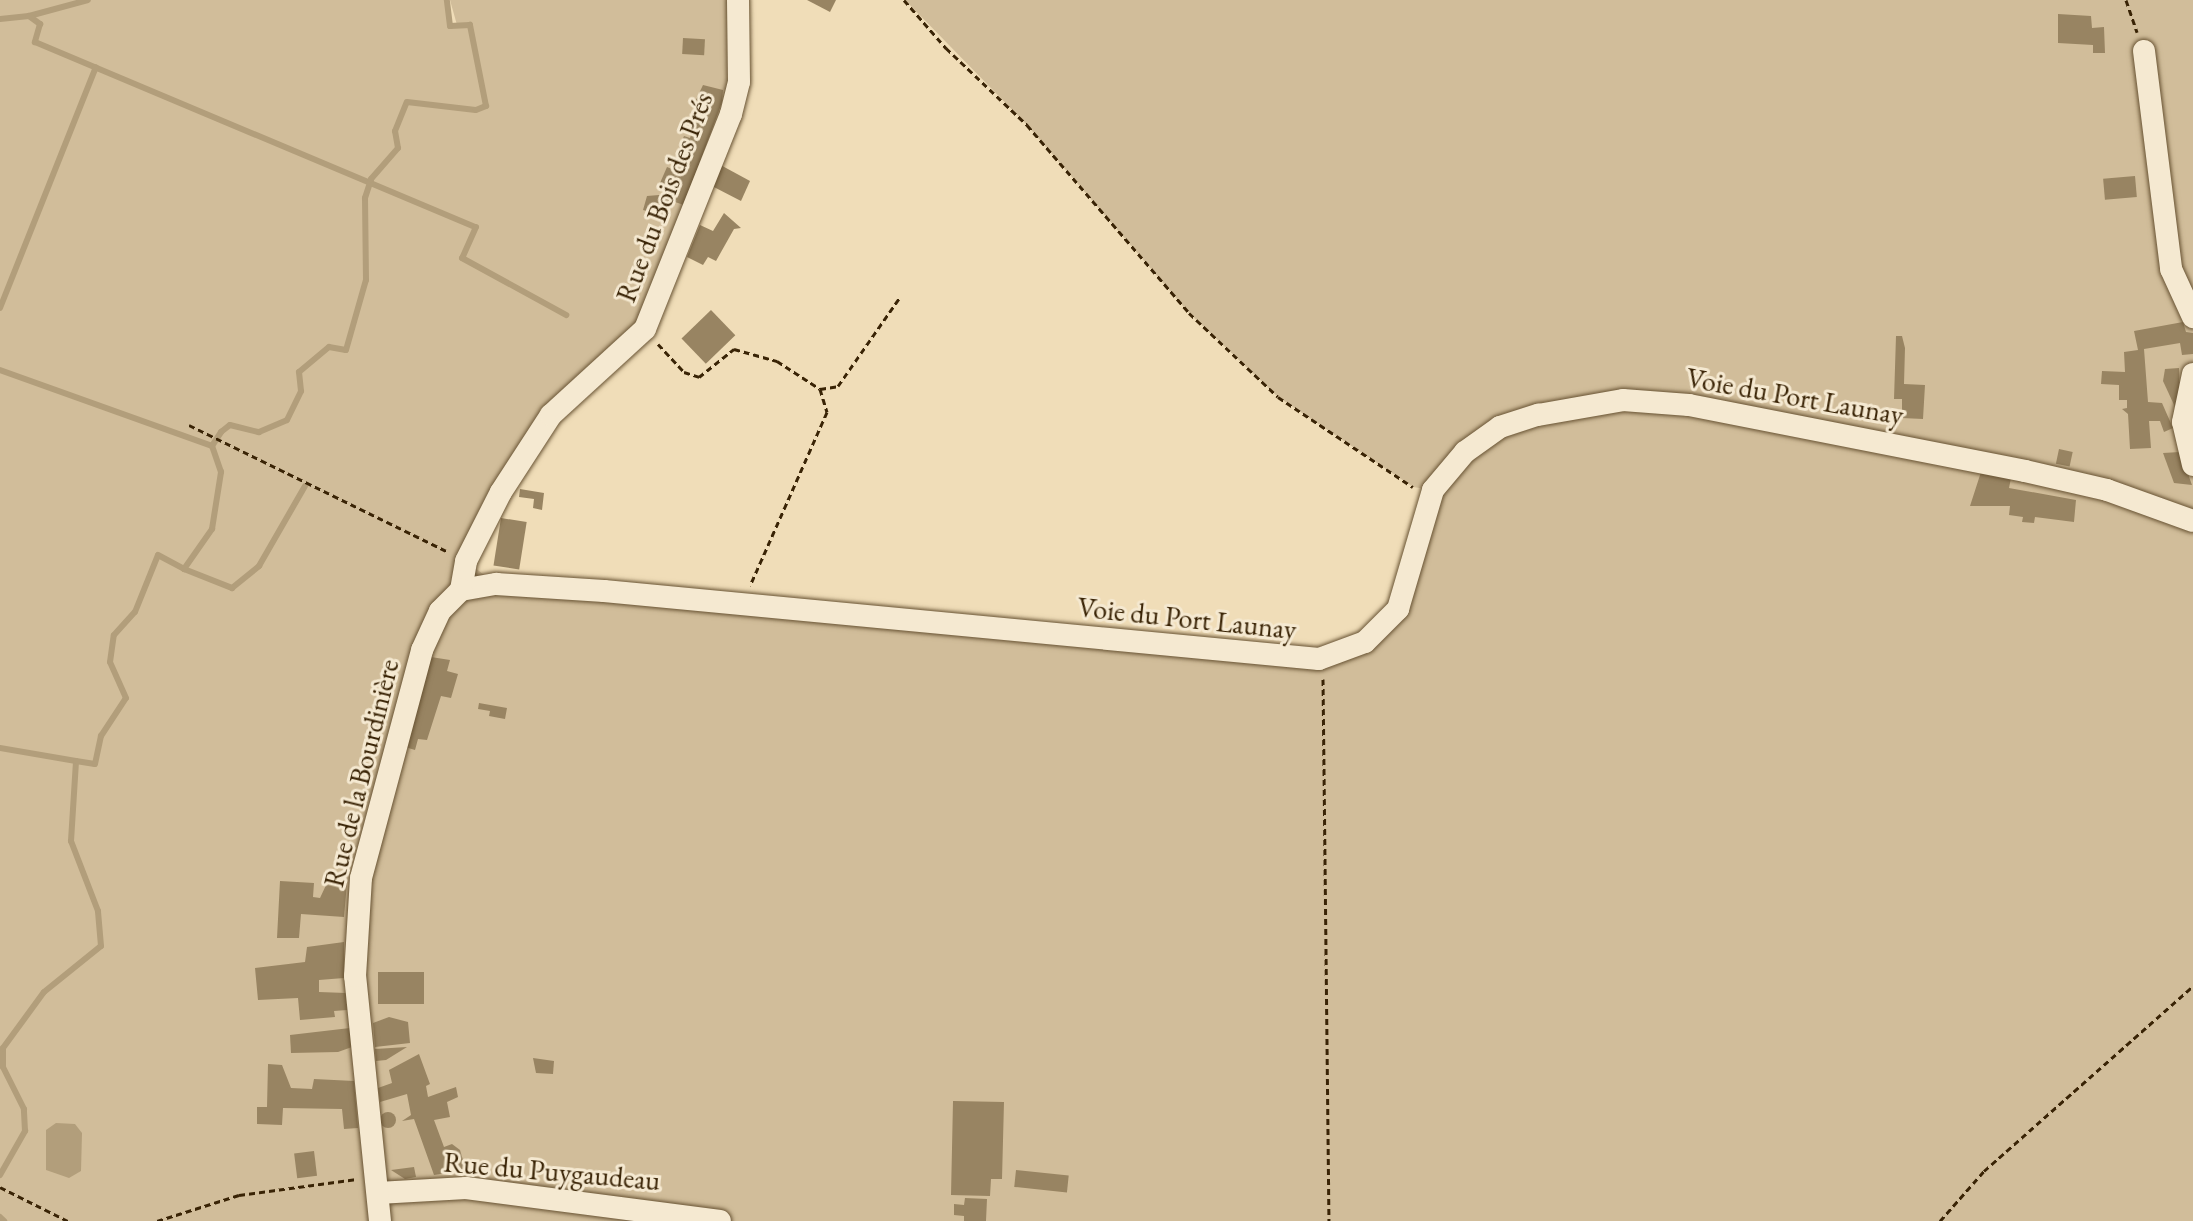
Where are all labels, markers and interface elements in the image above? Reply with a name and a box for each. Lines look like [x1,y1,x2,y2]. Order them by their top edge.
street label: Rue du Bois des Prés [609,87,719,307]
street label: Voie du Port Launay [1684,360,1906,432]
street label: Voie du Port Launay [1076,590,1298,646]
street label: Rue de la Bourdinière [316,656,406,890]
street label: Rue du Puygaudeau [442,1145,662,1197]

